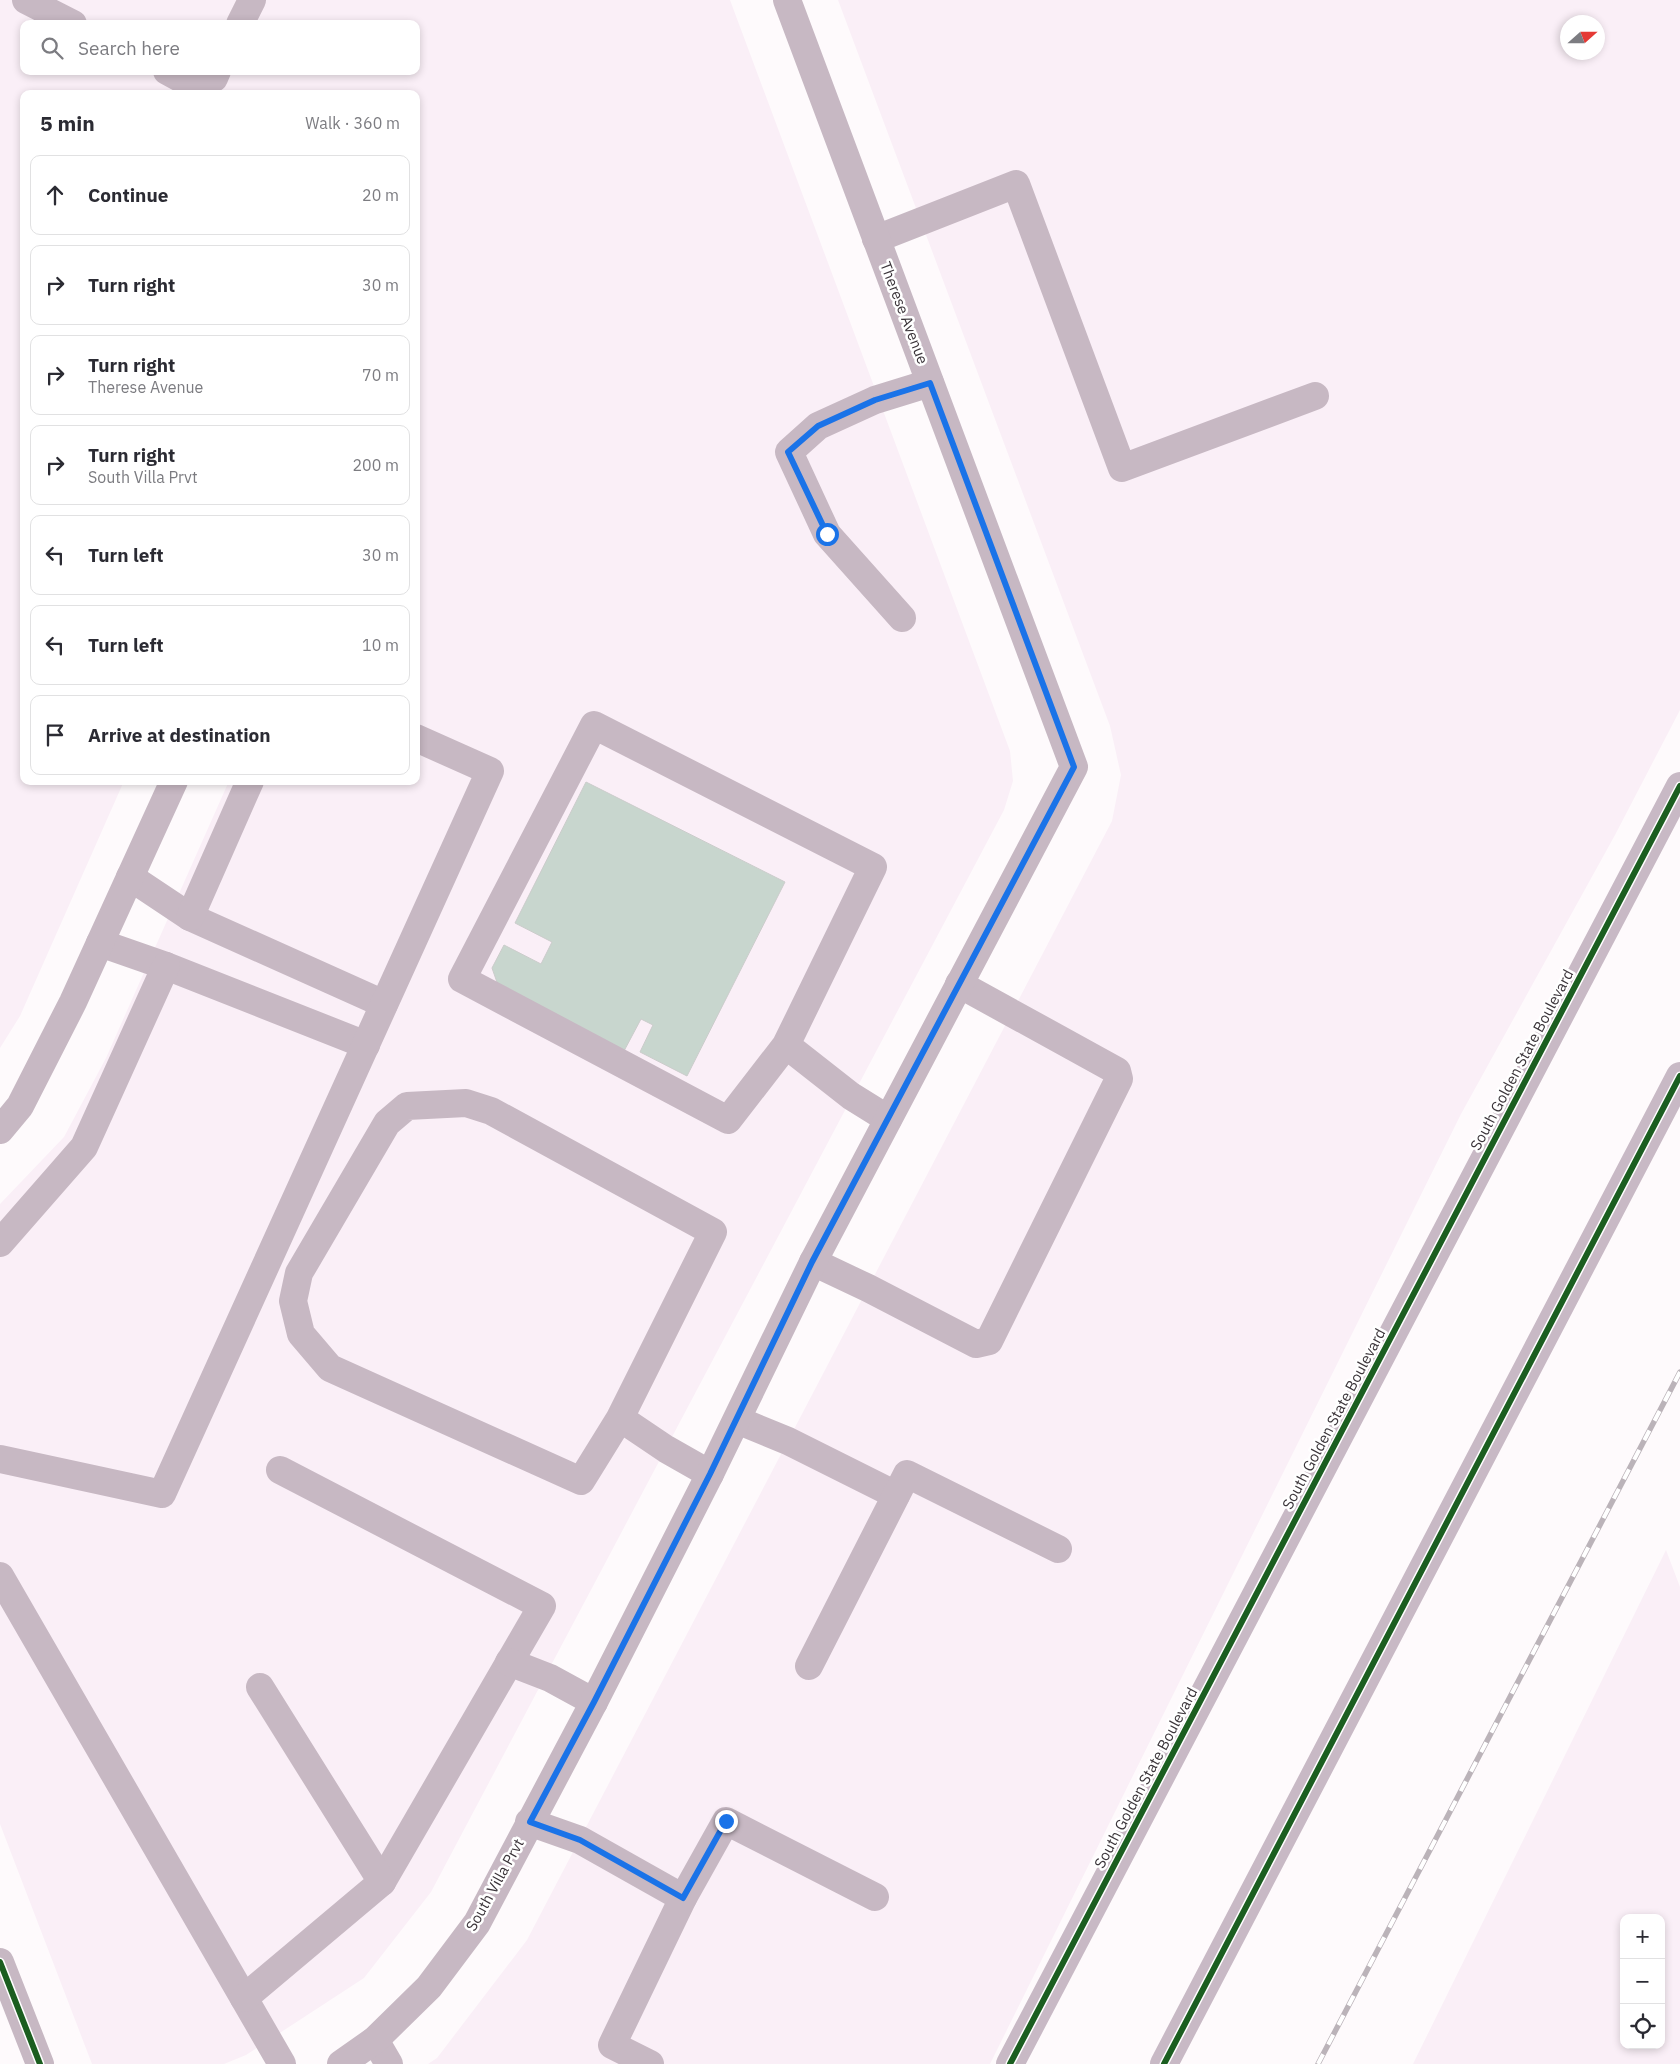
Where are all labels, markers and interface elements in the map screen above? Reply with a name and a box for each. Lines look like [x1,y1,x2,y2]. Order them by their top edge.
north arrow [1560,15,1605,60]
search box [20,20,420,75]
icon: search [38,34,66,62]
text: Search here [78,36,180,60]
text: 5 min [40,109,95,137]
text: Walk · 360 m [305,113,400,133]
icon: ahead [41,181,69,209]
text: Continue [88,183,168,207]
text: 20 m [362,185,399,205]
street label: Therese Avenue [876,259,933,367]
icon: right [41,271,69,299]
text: Turn right [88,273,175,297]
text: 30 m [362,275,399,295]
text: Turn right [88,353,175,377]
icon: right [41,361,69,389]
text: 70 m [362,365,399,385]
text: Therese Avenue [88,377,203,397]
text: Turn right [88,443,175,467]
icon: right [41,451,69,479]
text: 200 m [352,455,399,475]
text: South Villa Prvt [88,467,198,487]
route start [816,523,839,546]
icon: left [41,541,69,569]
text: Turn left [88,543,164,567]
text: 30 m [362,545,399,565]
icon: left [41,631,69,659]
text: Turn left [88,633,164,657]
text: 10 m [362,635,399,655]
icon: arrive [41,721,69,749]
text: Arrive at destination [88,723,271,747]
street label: South Golden State Boulevard [1466,966,1577,1153]
street label: South Golden State Boulevard [1278,1325,1389,1512]
street label: South Golden State Boulevard [1090,1684,1201,1871]
route end [715,1810,738,1833]
street label: South Villa Prvt [461,1835,528,1934]
map controls [1620,1914,1665,2049]
button: + [1620,1914,1665,1959]
button: − [1620,1959,1665,2004]
button: locate [1620,2004,1665,2049]

